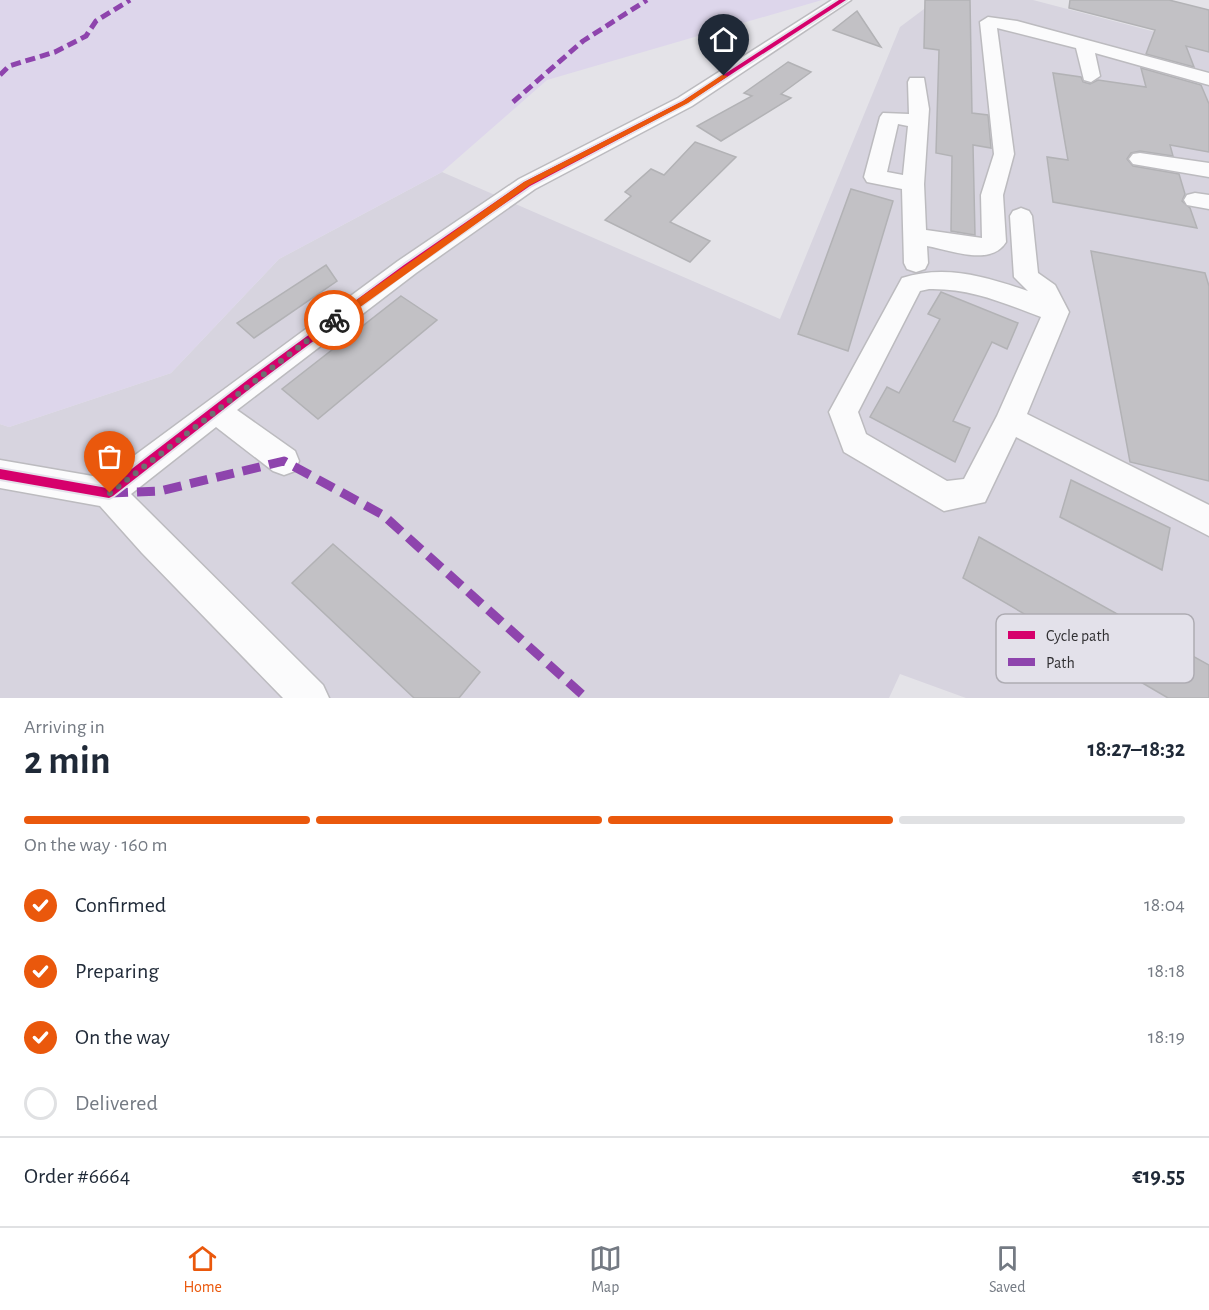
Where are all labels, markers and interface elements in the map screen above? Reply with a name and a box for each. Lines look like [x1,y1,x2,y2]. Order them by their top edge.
pin [698,14,749,76]
icon: home [707,23,740,56]
courier [304,290,364,350]
icon: bike [318,304,351,337]
pin [84,431,135,493]
icon: bag [93,440,126,473]
legend [996,614,1194,683]
text: Cycle path [1046,628,1110,645]
text: Path [1046,655,1075,671]
text: Arriving in [24,717,105,737]
text: 18:27–18:32 [1088,738,1185,760]
text: 2 min [24,742,111,781]
text: On the way · 160 m [24,835,168,855]
icon: check [24,889,57,922]
text: Confirmed [75,894,166,916]
text: 18:04 [1144,895,1185,915]
icon: check [24,955,57,988]
text: Preparing [75,960,159,982]
text: 18:18 [1148,961,1185,981]
icon: check [24,1021,57,1054]
text: On the way [75,1026,170,1048]
text: 18:19 [1148,1027,1185,1047]
text: Delivered [75,1092,158,1114]
text: Order #6664 [24,1165,130,1187]
text: €19.55 [1132,1165,1185,1187]
tab: Home [183,1242,222,1297]
tab: Map [589,1242,622,1297]
tab: Saved [989,1242,1026,1297]

